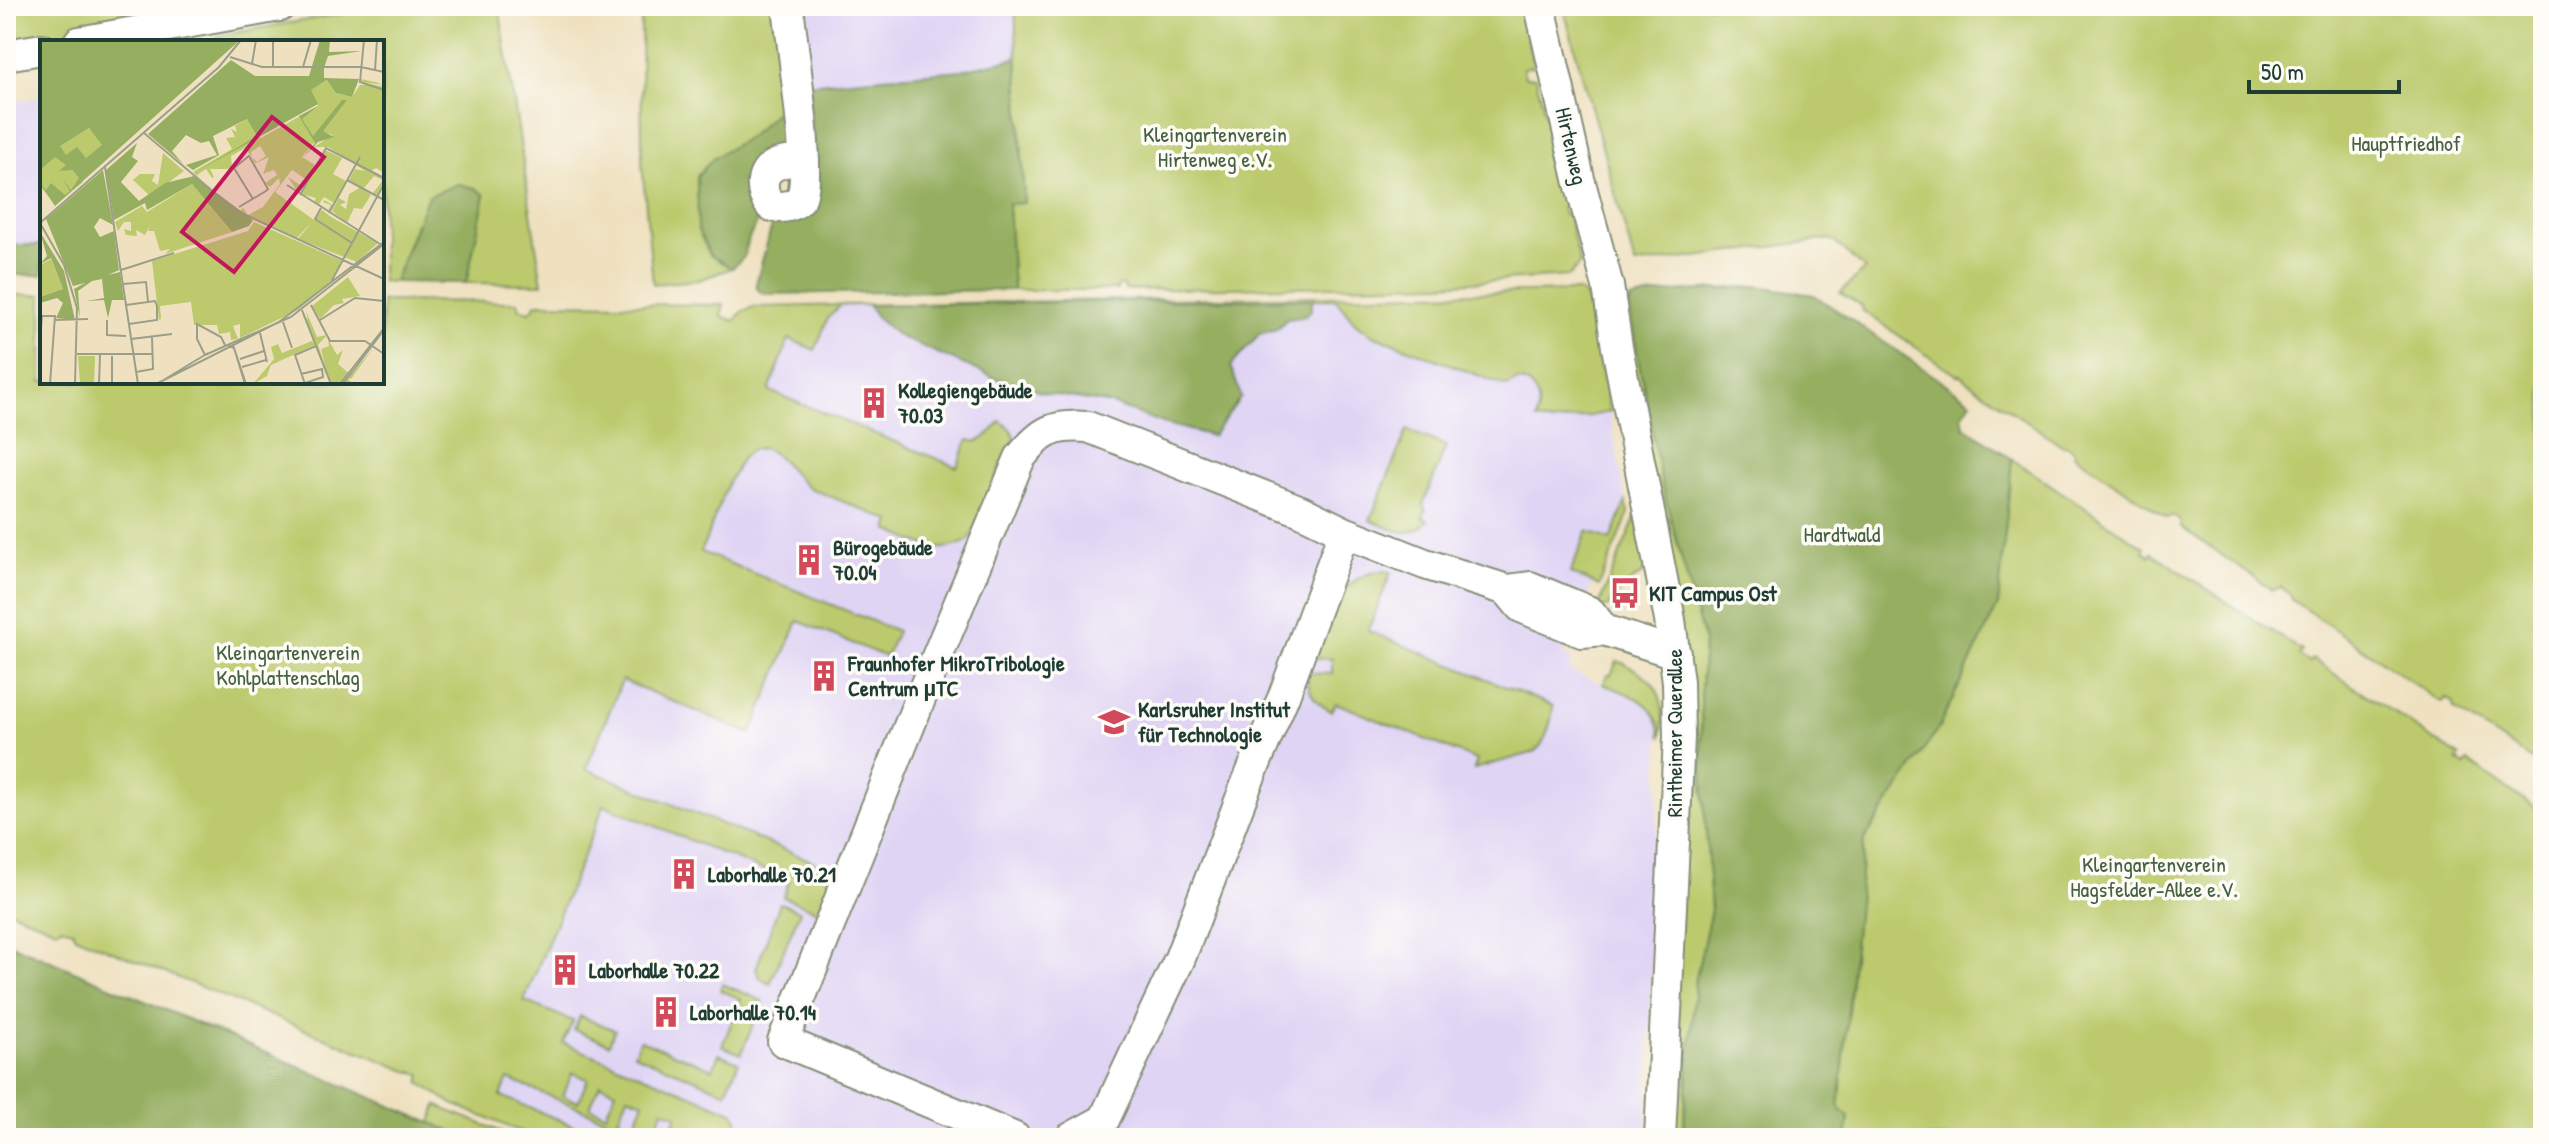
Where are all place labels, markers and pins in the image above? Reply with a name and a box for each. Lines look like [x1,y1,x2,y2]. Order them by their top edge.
place label: Kollegiengebäude 70.03 [897,375,1033,430]
building icon: Kollegiengebäude 70.03 [857,386,891,420]
place label: Bürogebäude 70.04 [832,532,933,587]
building icon: Bürogebäude 70.04 [792,543,826,577]
bus stop icon: KIT Campus Ost [1608,576,1642,610]
place label: KIT Campus Ost [1649,578,1778,609]
place label: Fraunhofer MikroTribologie Centrum µTC [847,648,1065,703]
building icon: Fraunhofer MikroTribologie Centrum µTC [807,659,841,693]
place label: Karlsruher Institut für Technologie [1138,694,1291,750]
school or university icon: Karlsruher Institut für Technologie [1097,705,1131,739]
building icon: Laborhalle 70.21 [667,857,701,891]
place label: Laborhalle 70.21 [708,859,836,889]
building icon: Laborhalle 70.22 [548,953,582,987]
place label: Laborhalle 70.22 [589,955,720,985]
building icon: Laborhalle 70.14 [649,995,683,1029]
place label: Laborhalle 70.14 [690,997,816,1027]

